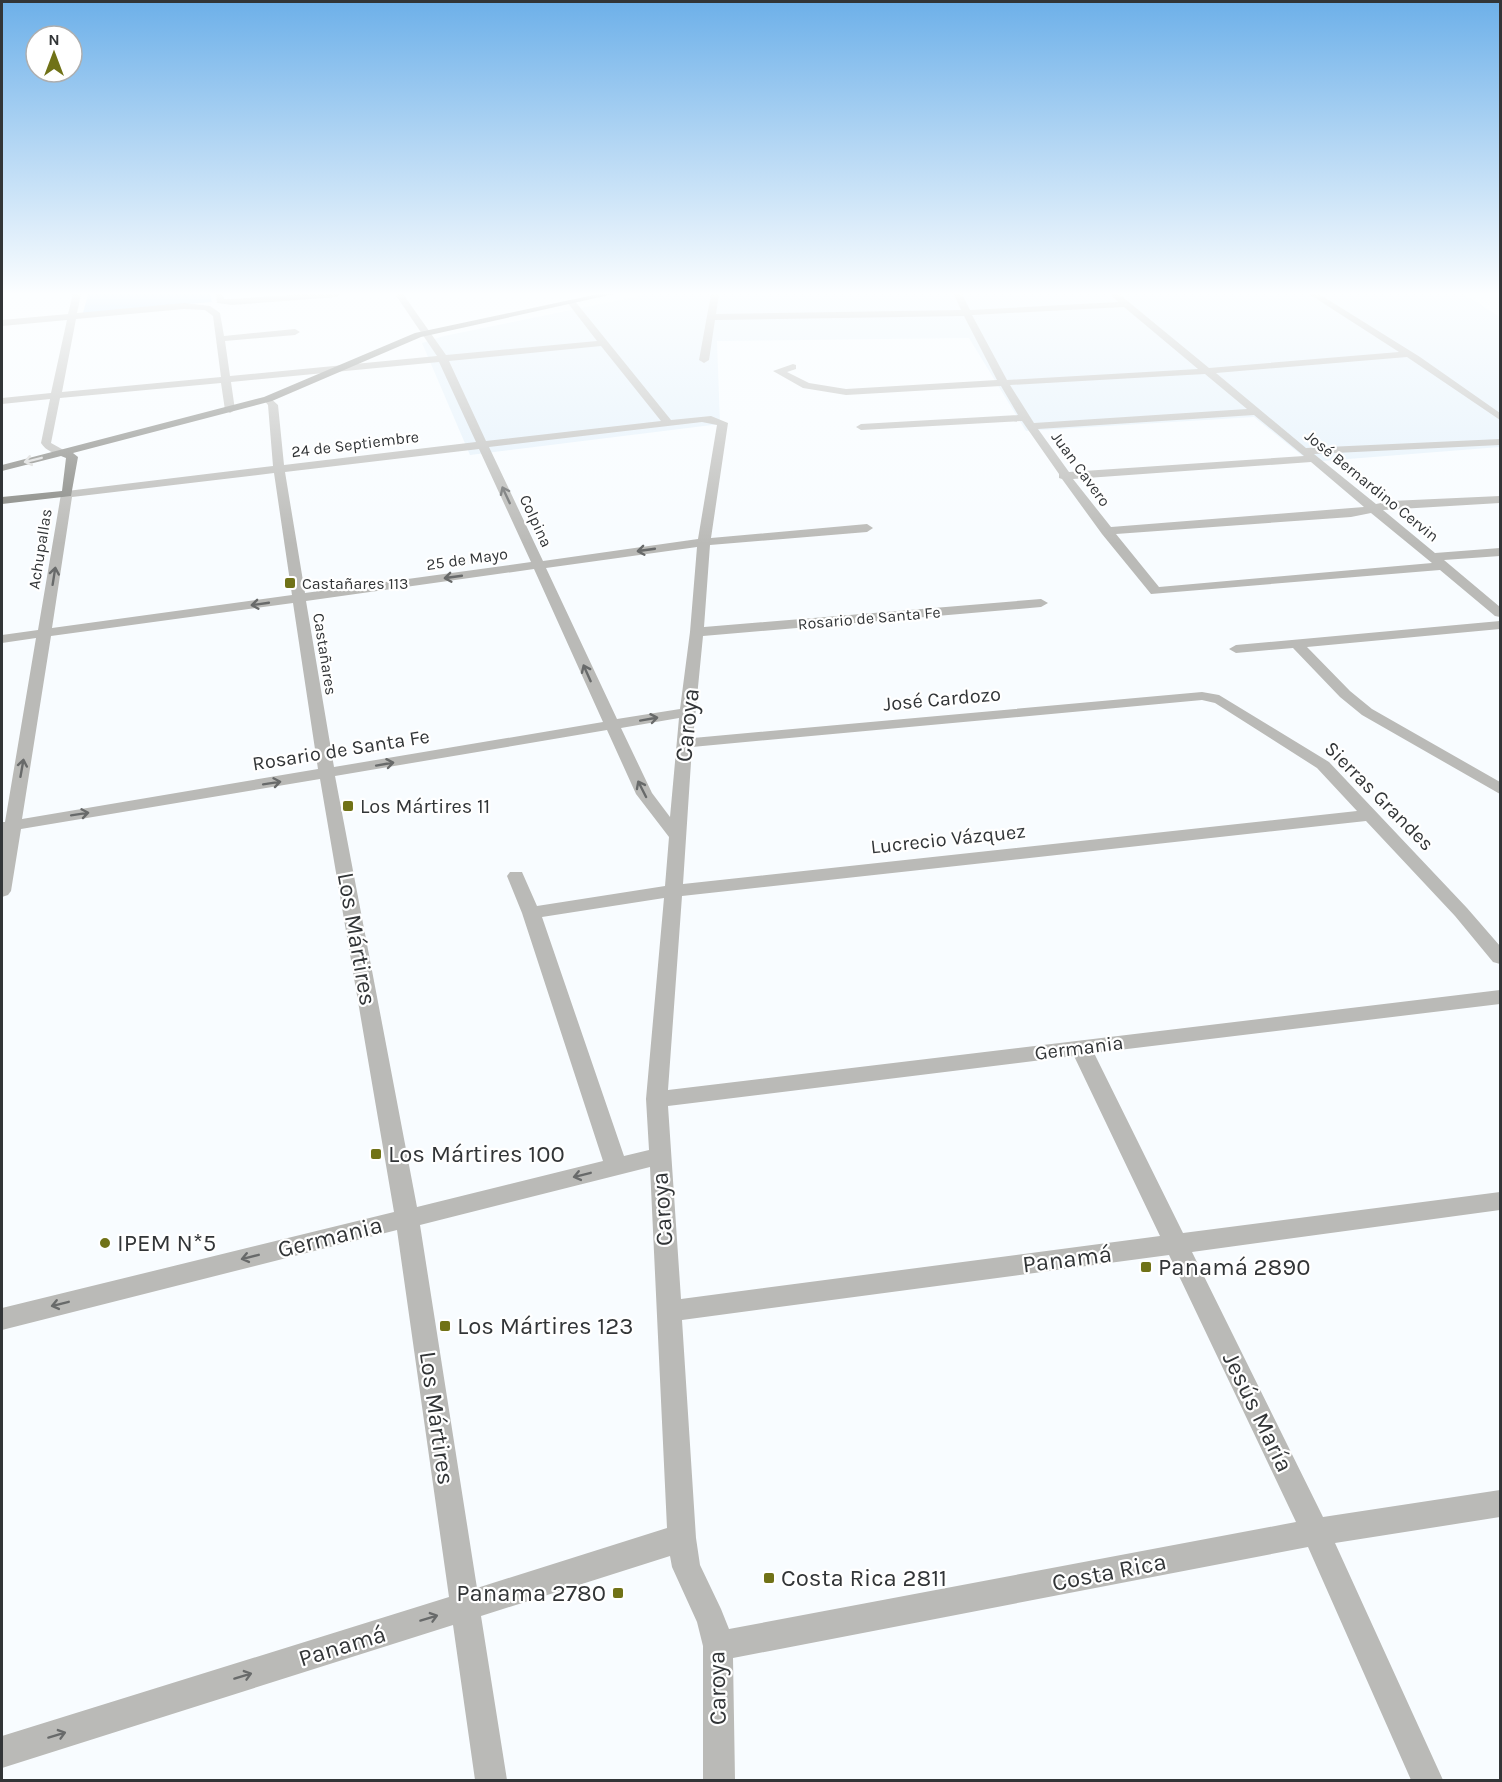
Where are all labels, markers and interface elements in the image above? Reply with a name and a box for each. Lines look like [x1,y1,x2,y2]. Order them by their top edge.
north arrow [24,24,84,84]
text: N [48,30,60,49]
street label: José Bernardino Cervin [1301,426,1443,546]
street label: 24 de Septiembre [290,427,420,461]
street label: Juan Cavero [1048,428,1114,510]
one-way arrow [23,455,42,467]
one-way arrow [500,487,512,505]
street label: Colpina [516,492,556,550]
street label: Achupallas [24,507,56,591]
street label: 25 de Mayo [425,544,509,574]
one-way arrow [637,545,656,556]
one-way arrow [49,566,60,586]
one-way arrow [443,572,463,583]
place label: Castañares 113 [302,574,409,593]
marker: Castañares 113 [283,576,297,590]
one-way arrow [250,598,270,609]
street label: Rosario de Santa Fe [797,602,941,634]
street label: Castañares [309,612,341,696]
one-way arrow [581,664,592,682]
street label: José Cardozo [882,682,1002,716]
street label: Caroya [669,687,705,763]
one-way arrow [639,713,659,724]
street label: Rosario de Santa Fe [251,725,431,775]
street label: Sierras Grandes [1320,737,1438,855]
one-way arrow [374,758,394,769]
one-way arrow [16,759,27,778]
one-way arrow [262,777,282,788]
one-way arrow [635,781,647,799]
place label: Los Mártires 11 [360,795,490,818]
marker: Los Mártires 11 [341,799,355,813]
one-way arrow [70,809,89,820]
street label: Lucrecio Vázquez [869,819,1027,859]
street label: Los Mártires [332,870,382,1008]
street label: Germania [1033,1031,1125,1065]
place label: Los Mártires 100 [388,1140,565,1168]
marker: Los Mártires 100 [369,1147,383,1161]
one-way arrow [572,1169,591,1181]
street label: Caroya [645,1171,679,1247]
street label: Germania [275,1210,385,1264]
place label: IPEM N*5 [117,1229,216,1257]
marker: IPEM N*5 [98,1236,112,1250]
street label: Panamá [1021,1240,1113,1278]
one-way arrow [240,1252,259,1264]
place label: Panamá 2890 [1158,1253,1310,1281]
marker: Panamá 2890 [1139,1260,1153,1274]
one-way arrow [51,1299,70,1311]
place label: Los Mártires 123 [457,1312,633,1340]
marker: Los Mártires 123 [438,1319,452,1333]
street label: Jesús María [1217,1347,1299,1477]
street label: Los Mártires [414,1349,460,1487]
street label: Costa Rica [1049,1547,1169,1597]
place label: Costa Rica 2811 [781,1564,947,1592]
marker: Costa Rica 2811 [762,1571,776,1585]
place label: Panama 2780 [456,1579,606,1607]
marker: Panama 2780 [611,1586,625,1600]
one-way arrow [419,1612,438,1623]
street label: Panamá [295,1619,389,1673]
street label: Caroya [702,1651,732,1725]
one-way arrow [233,1670,252,1681]
one-way arrow [47,1729,66,1740]

